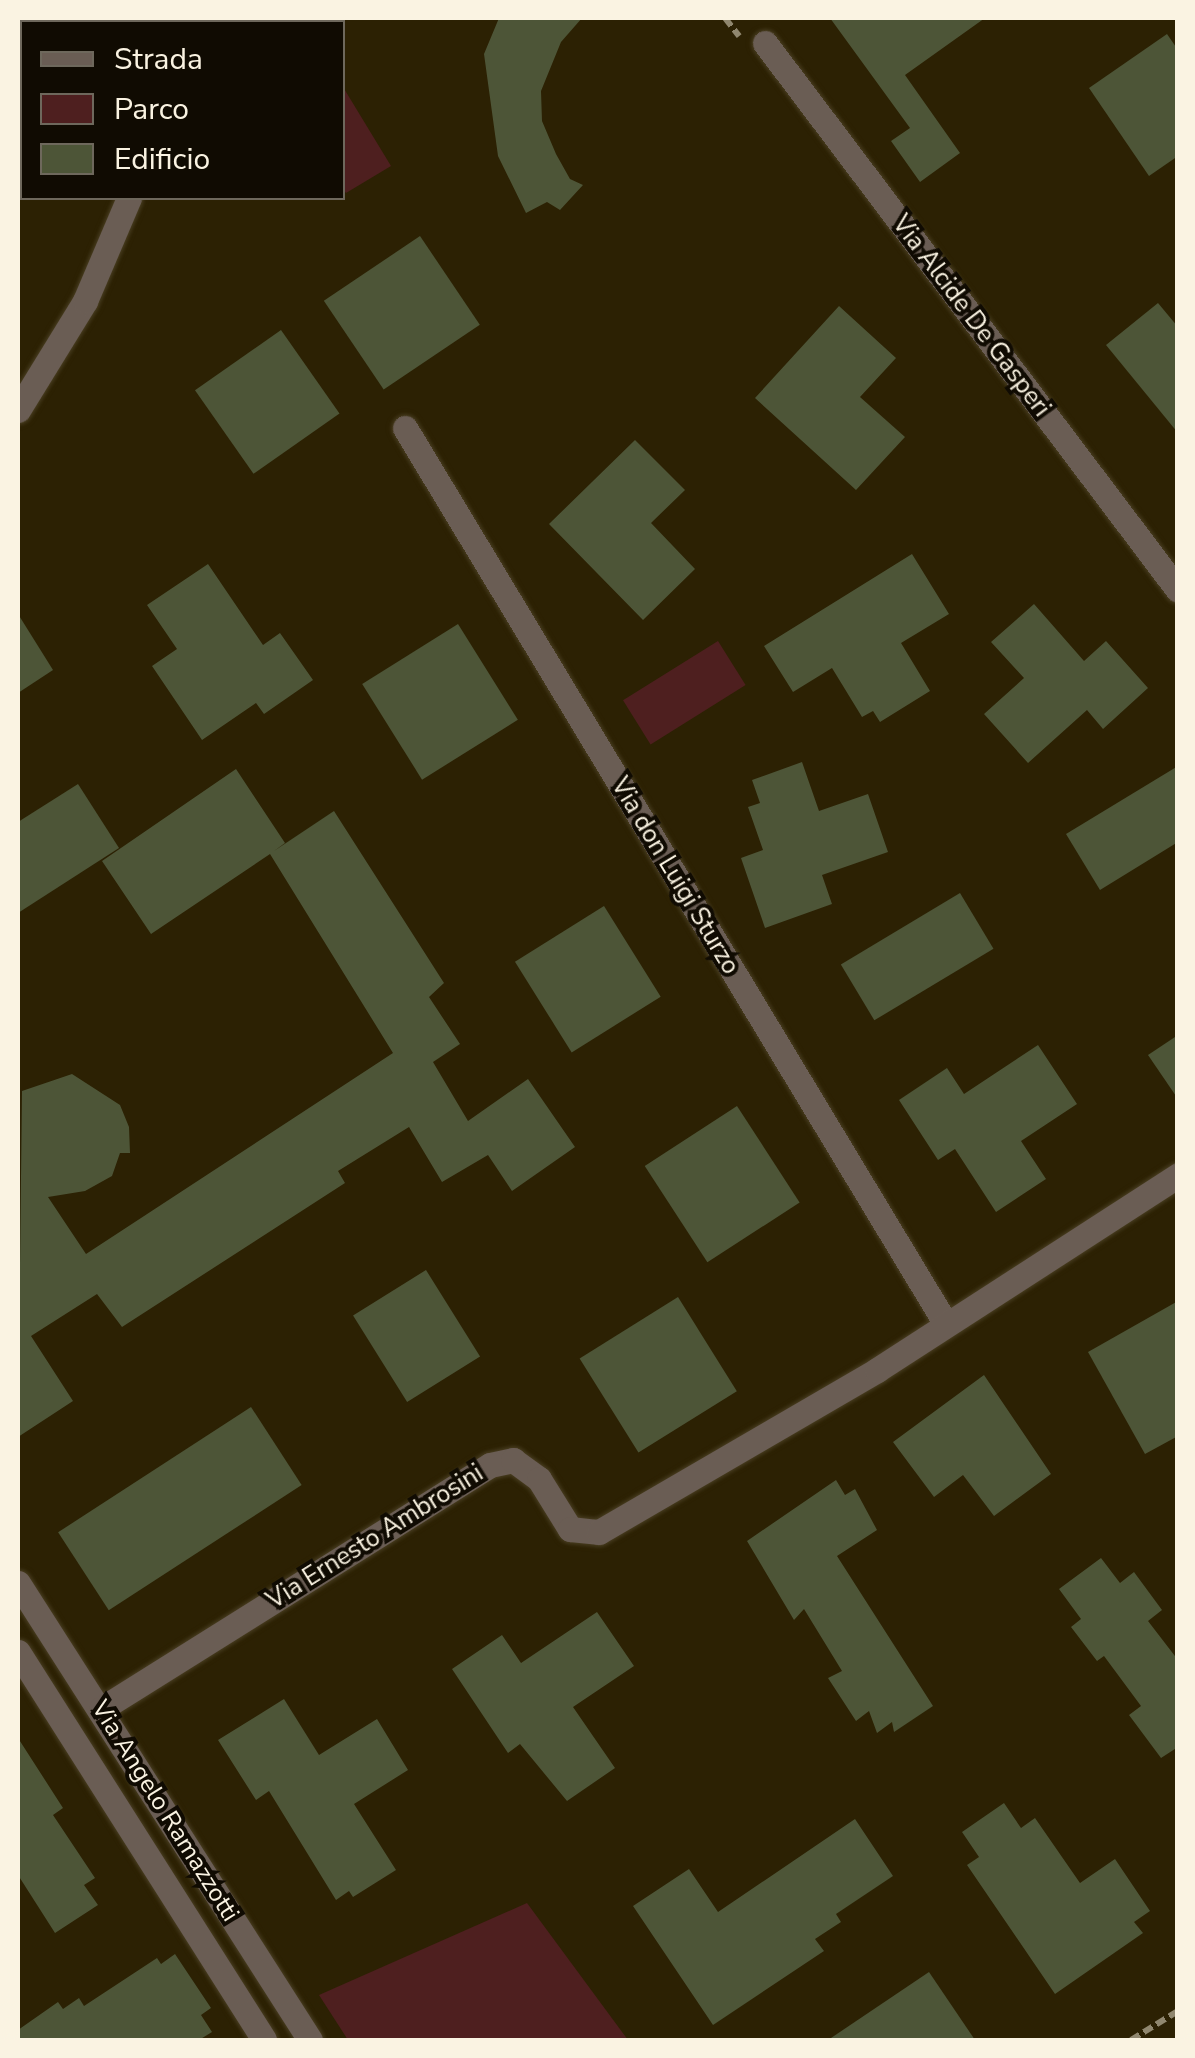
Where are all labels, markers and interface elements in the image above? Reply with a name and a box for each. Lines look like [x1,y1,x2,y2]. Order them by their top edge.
legend [20,20,345,200]
text: Strada [114,39,203,80]
text: Parco [114,89,189,130]
text: Edificio [114,139,210,180]
street label: Via Alcide De Gasperi [886,209,1056,423]
street label: Via don Luigi Sturzo [604,772,746,980]
street label: Via Ernesto Ambrosini [261,1458,489,1616]
street label: Via Angelo Ramazzotti [85,1695,245,1927]

